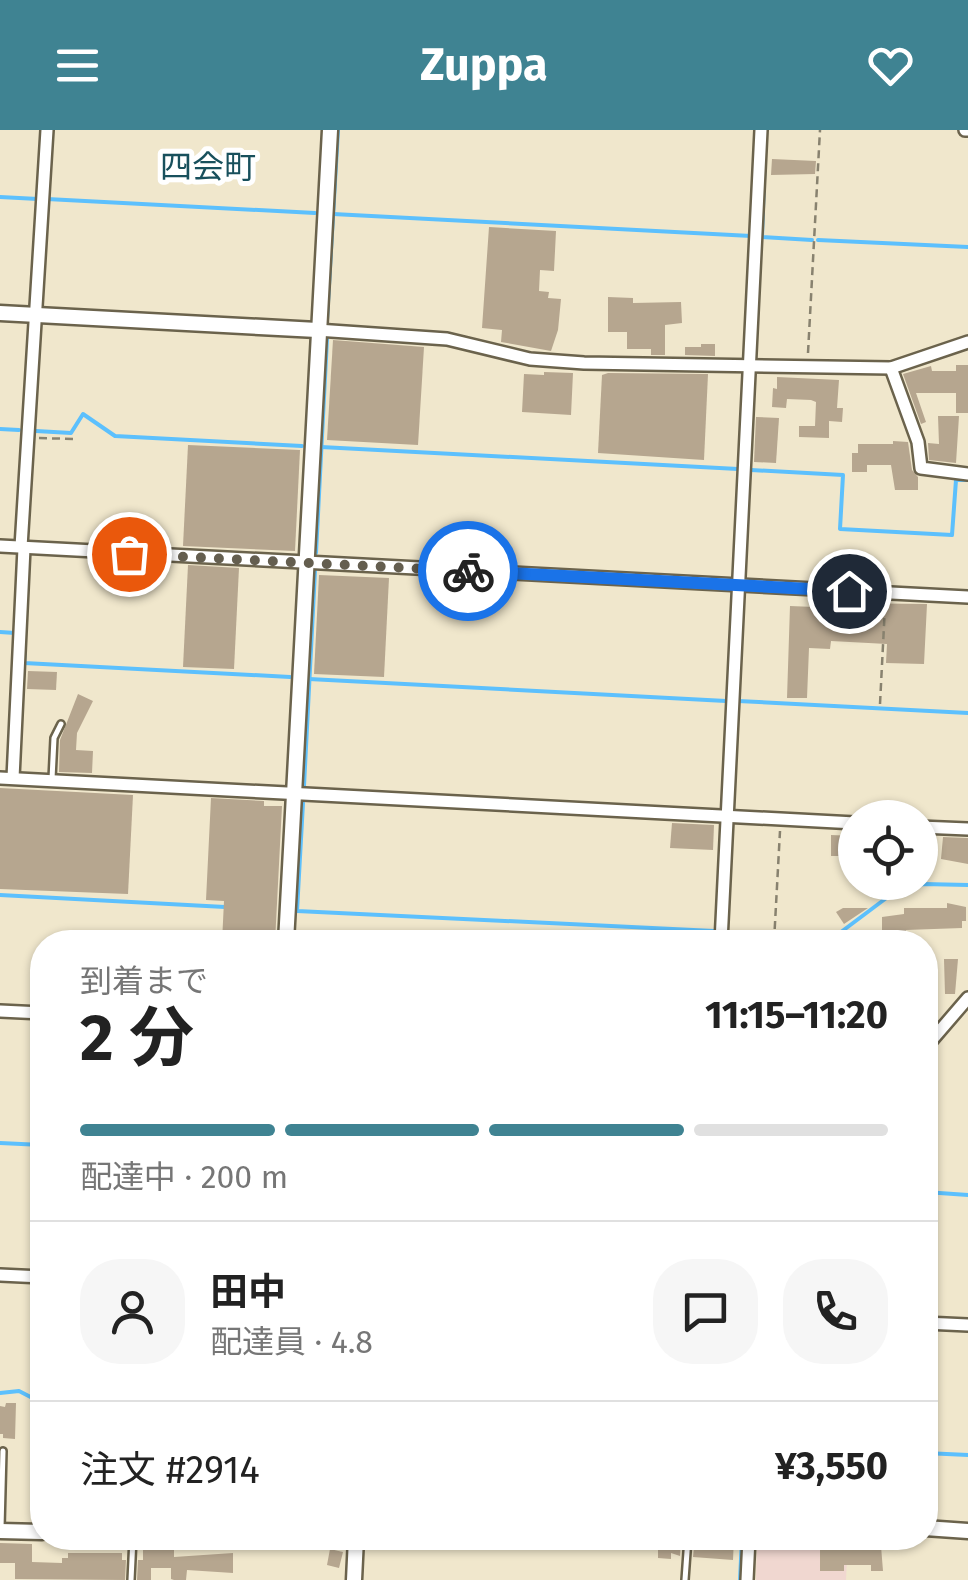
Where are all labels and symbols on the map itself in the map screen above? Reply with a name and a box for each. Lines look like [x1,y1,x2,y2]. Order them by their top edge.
district label: 四会町 [160,148,256,186]
pin [87,512,172,597]
courier [418,521,518,621]
pin [807,549,892,634]

